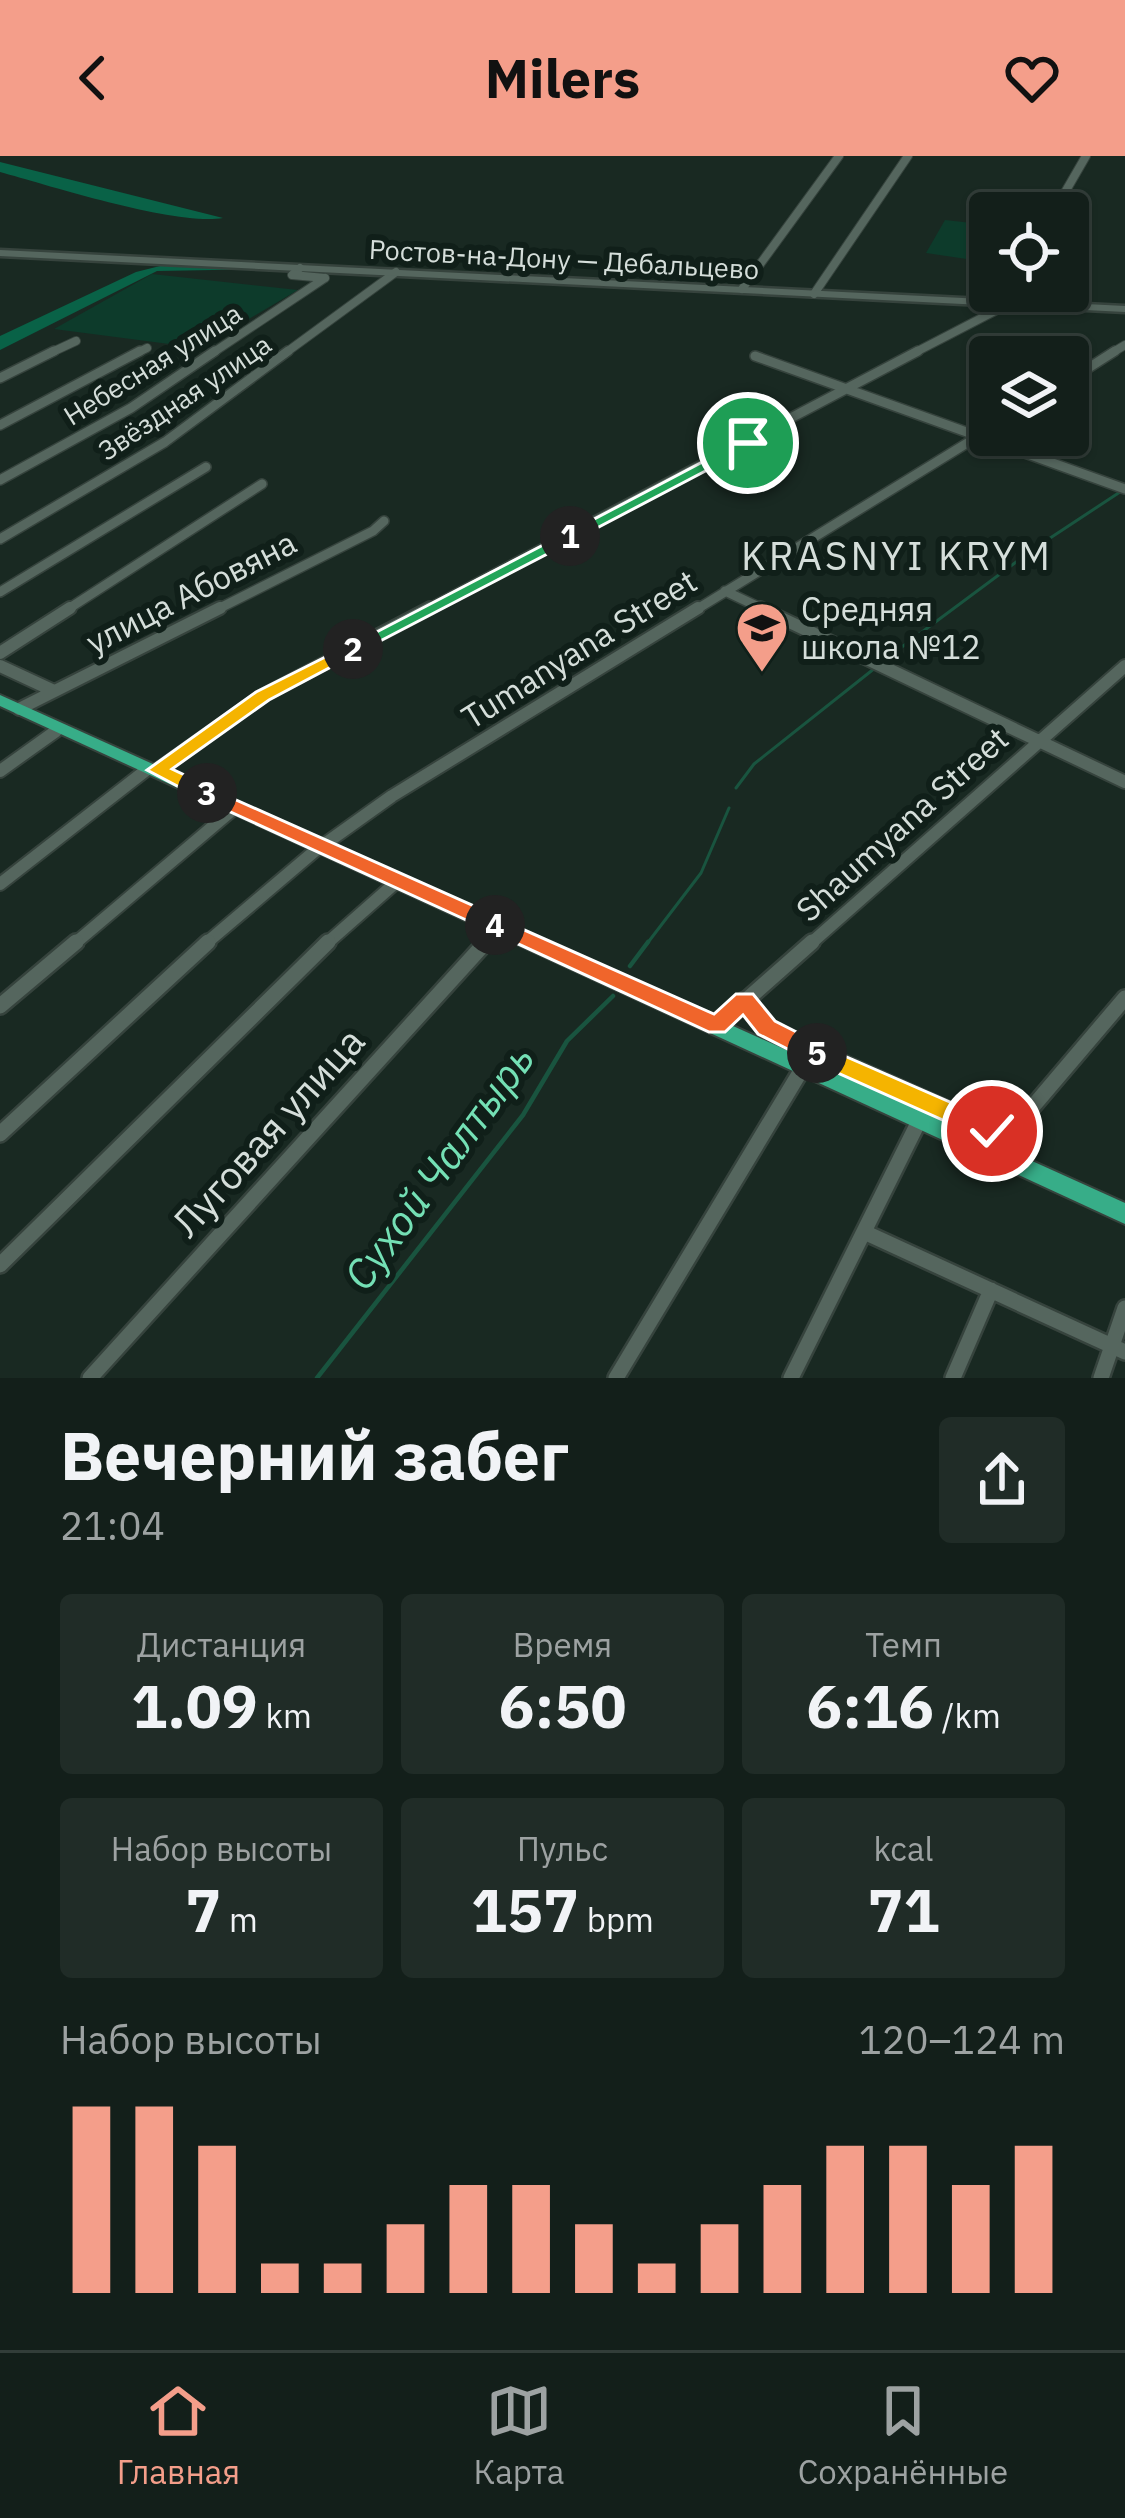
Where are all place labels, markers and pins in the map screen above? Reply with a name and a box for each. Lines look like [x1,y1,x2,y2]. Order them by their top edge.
pin [697,392,799,494]
pin: 1 [540,506,600,566]
place label: Средняя школа №12 [801,587,981,668]
school or university icon: Средняя школа №12 [734,600,790,674]
pin: 2 [323,619,383,679]
pin: 3 [177,763,237,823]
pin: 4 [465,895,525,955]
pin: 5 [787,1023,847,1083]
pin [941,1080,1043,1182]

